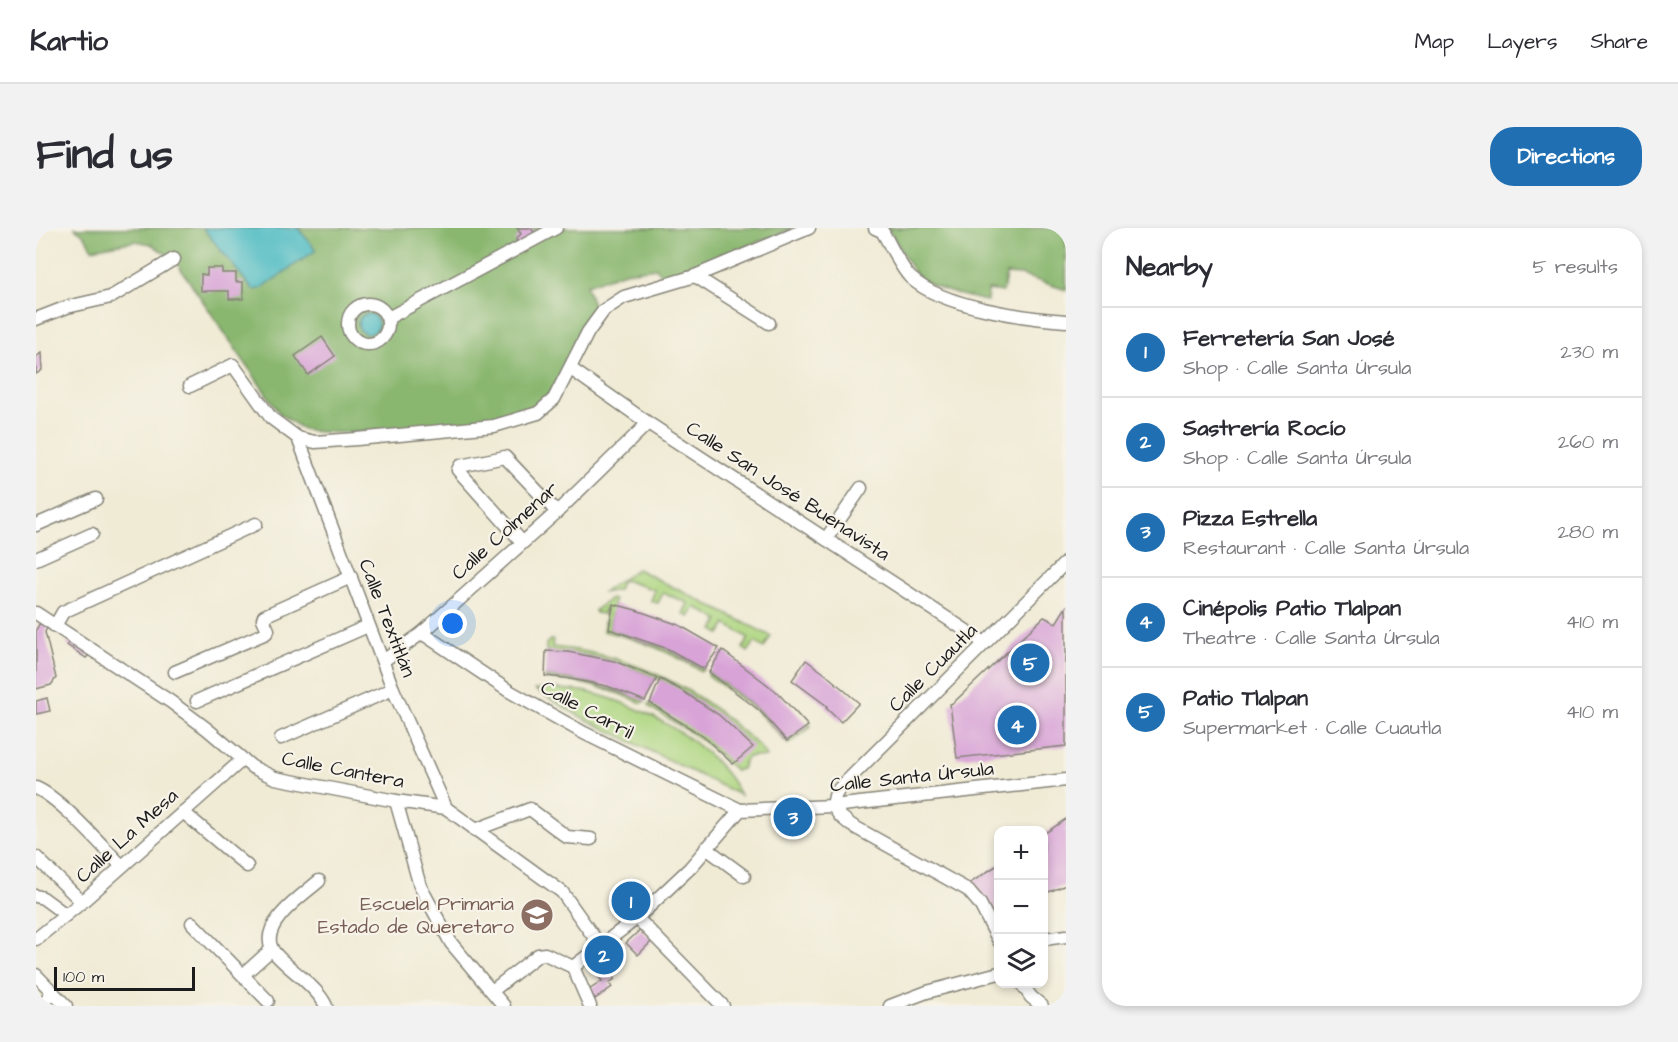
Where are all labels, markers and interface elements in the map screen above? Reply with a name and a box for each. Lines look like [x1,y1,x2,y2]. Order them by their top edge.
text: Kartio [30,22,108,61]
text: Map [1414,27,1454,56]
text: Layers [1487,27,1557,56]
text: Share [1590,27,1648,56]
text: Find us [36,127,173,185]
button: Directions [1490,127,1642,186]
text: Nearby [1126,249,1213,285]
text: 5 results [1533,253,1618,281]
text: Ferretería San José [1183,323,1395,354]
text: 1 [1144,338,1147,366]
text: 230 m [1560,338,1618,366]
text: Shop · Calle Santa Úrsula [1183,354,1412,382]
text: Sastrería Rocío [1183,413,1345,444]
street label: Calle San José Buenavista [680,414,896,568]
text: 2 [1140,428,1151,456]
text: 260 m [1558,428,1618,456]
text: Shop · Calle Santa Úrsula [1183,444,1412,472]
street label: Calle Colmenar [445,475,565,587]
text: Pizza Estrella [1183,503,1317,534]
text: 3 [1140,518,1151,546]
text: 280 m [1557,518,1618,546]
text: Restaurant · Calle Santa Úrsula [1183,534,1469,562]
street label: Calle Textitlán [352,555,422,681]
text: Cinépolis Patio Tlalpan [1183,593,1401,624]
text: 4 [1139,608,1152,636]
text: 410 m [1566,608,1618,636]
your location [438,609,467,638]
street label: Calle Cuautla [882,617,984,719]
text: Theatre · Calle Santa Úrsula [1183,624,1440,652]
pin: 5 [1010,640,1050,686]
street label: Calle Carril [535,674,639,746]
text: Patio Tlalpan [1183,683,1308,714]
text: 5 [1138,698,1153,726]
text: 410 m [1566,698,1618,726]
pin: 4 [998,702,1036,748]
text: Supermarket · Calle Cuautla [1183,714,1441,742]
street label: Calle Cantera [280,744,406,796]
street label: Calle Santa Úrsula [829,754,995,800]
street label: Calle La Mesa [70,782,184,890]
pin: 3 [774,794,813,840]
map controls [994,826,1048,988]
button: + [994,826,1048,880]
pin: 1 [612,878,650,924]
button: − [994,880,1048,934]
place label: Escuela Primaria Estado de Queretaro [318,890,514,941]
school or university icon: Escuela Primaria Estado de Queretaro [519,897,555,933]
pin: 2 [584,932,624,978]
button: layers [994,934,1048,988]
scale bar [54,964,195,992]
text: 100 m [63,966,104,988]

